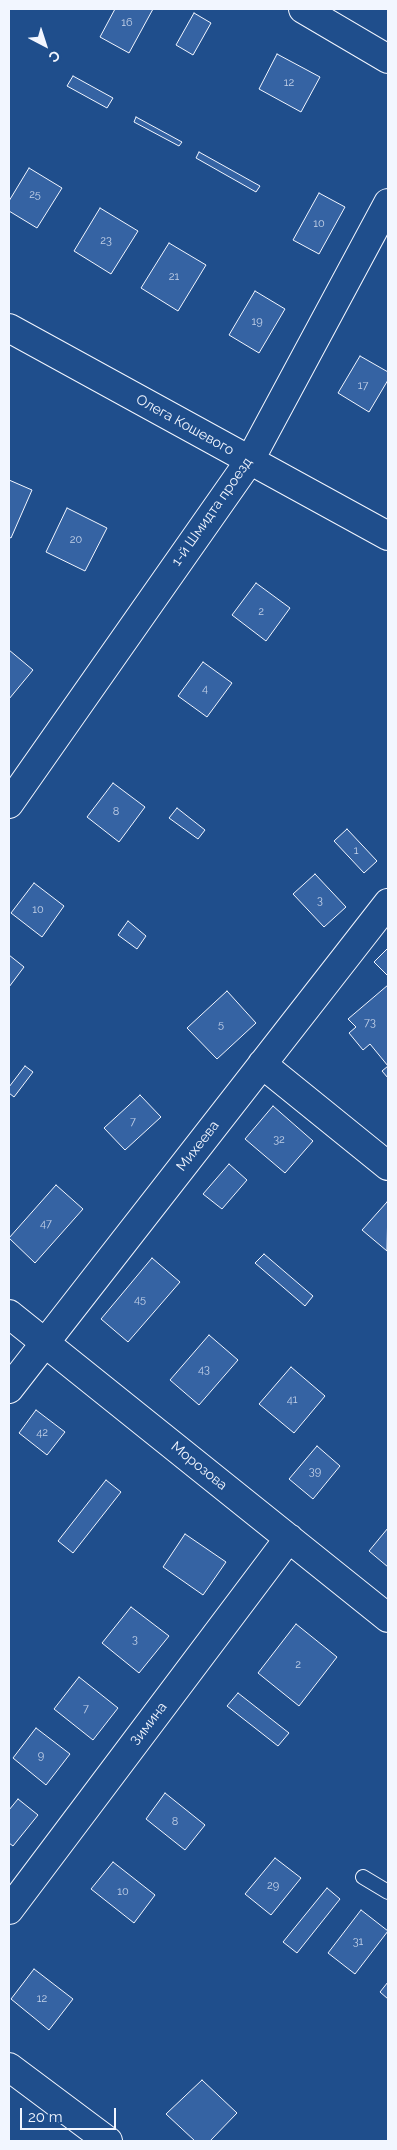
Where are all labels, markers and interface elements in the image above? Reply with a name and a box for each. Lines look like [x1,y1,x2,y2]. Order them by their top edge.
house number: 16 [121,16,133,30]
north arrow [20,20,70,70]
text: С [46,47,63,66]
house number: 12 [284,76,294,90]
house number: 25 [29,188,41,202]
house number: 10 [313,217,325,231]
house number: 23 [100,234,112,248]
house number: 21 [169,270,179,284]
house number: 19 [251,315,263,329]
house number: 17 [358,379,368,393]
street label: Олега Кошевого [133,391,237,459]
street label: 1-й Шмидта проезд [168,454,256,570]
house number: 20 [70,533,82,547]
house number: 2 [258,605,264,619]
house number: 4 [202,682,208,696]
house number: 8 [113,805,119,819]
house number: 1 [354,844,358,858]
house number: 3 [317,894,323,908]
house number: 10 [32,903,44,917]
house number: 73 [364,1016,376,1030]
house number: 5 [218,1018,224,1032]
house number: 7 [130,1115,136,1129]
street label: Михеева [173,1118,223,1174]
house number: 32 [273,1133,285,1147]
house number: 47 [40,1217,52,1231]
house number: 45 [134,1293,146,1307]
house number: 43 [198,1363,210,1377]
house number: 41 [287,1393,297,1407]
house number: 42 [36,1426,48,1440]
street label: Морозова [168,1438,230,1494]
house number: 39 [309,1465,321,1479]
house number: 3 [132,1633,138,1647]
house number: 2 [295,1658,301,1672]
street label: Зимина [127,1699,171,1749]
house number: 7 [83,1702,89,1716]
house number: 9 [38,1749,44,1763]
house number: 8 [172,1815,178,1829]
house number: 29 [267,1879,279,1893]
house number: 10 [117,1885,129,1899]
house number: 31 [353,1935,363,1949]
house number: 12 [37,1992,47,2006]
scale bar [22,2098,119,2130]
text: 20 m [28,2108,63,2126]

